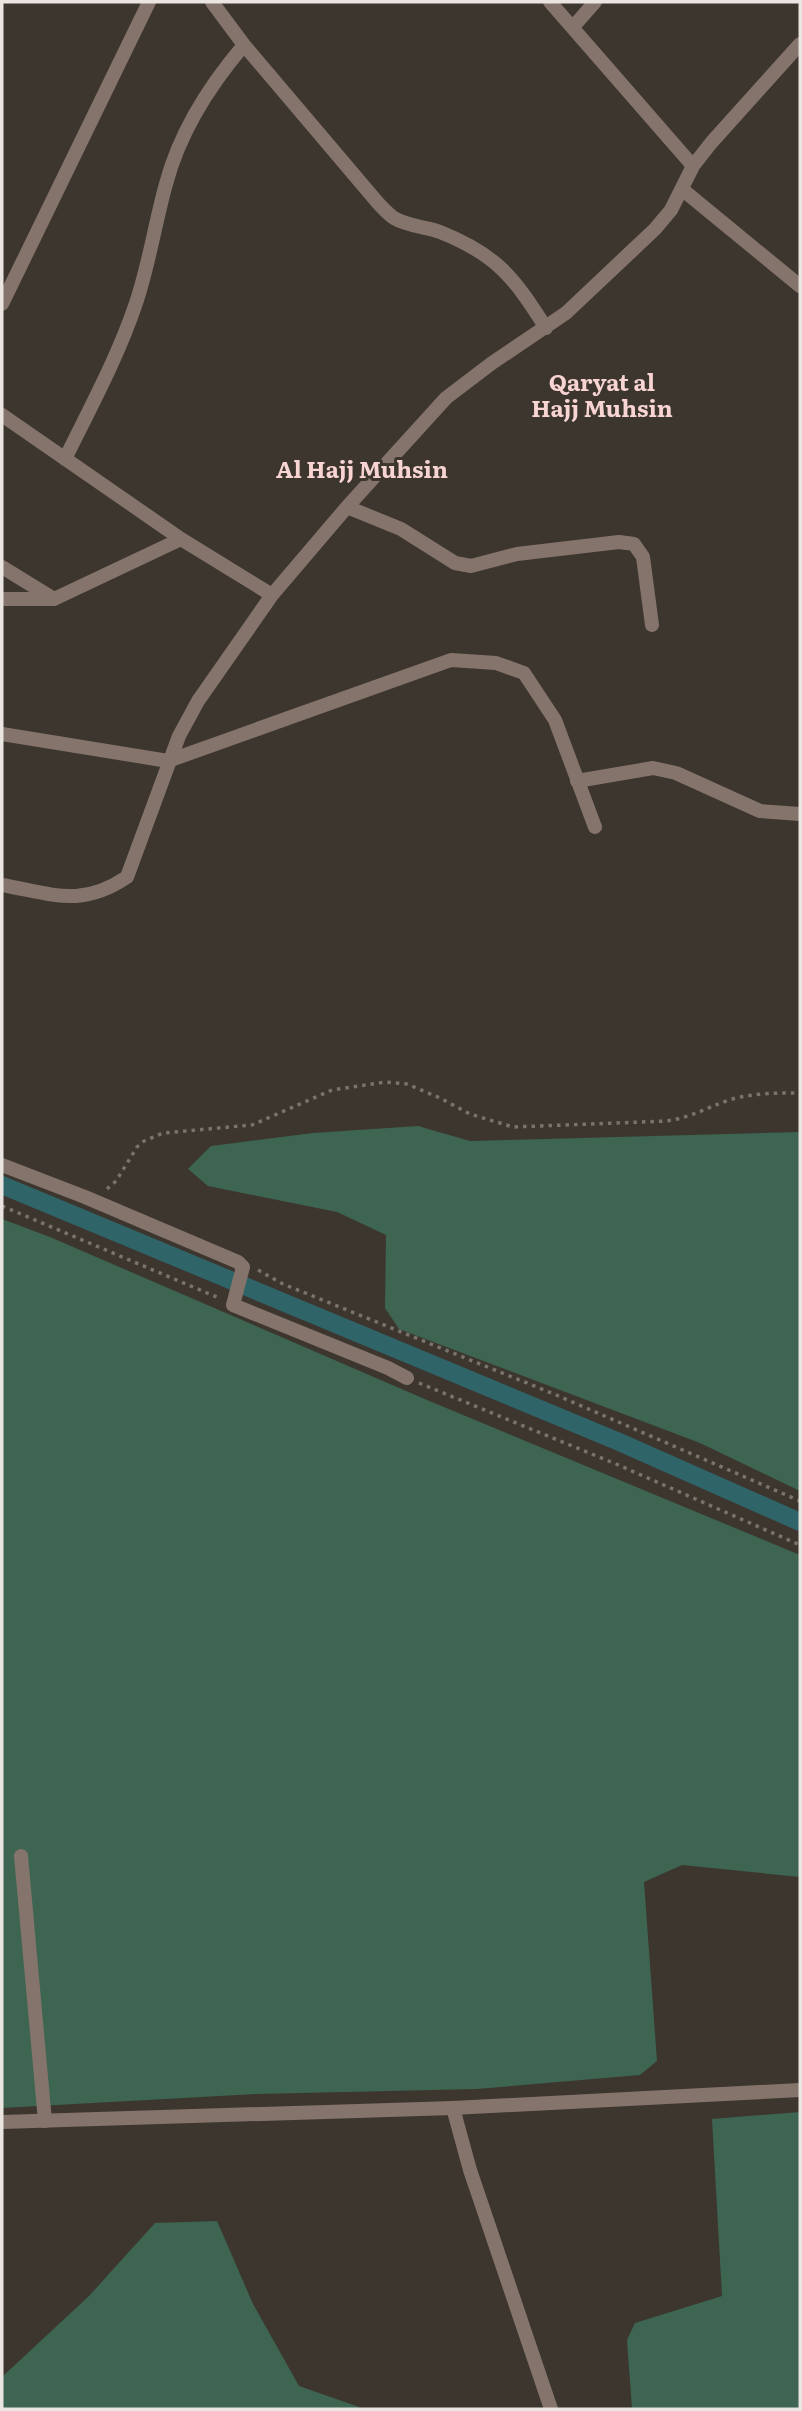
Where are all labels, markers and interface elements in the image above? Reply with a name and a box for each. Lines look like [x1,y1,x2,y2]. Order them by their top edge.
district label: Qaryat al Hajj Muhsin [531,364,673,424]
district label: Al Hajj Muhsin [276,451,448,485]

